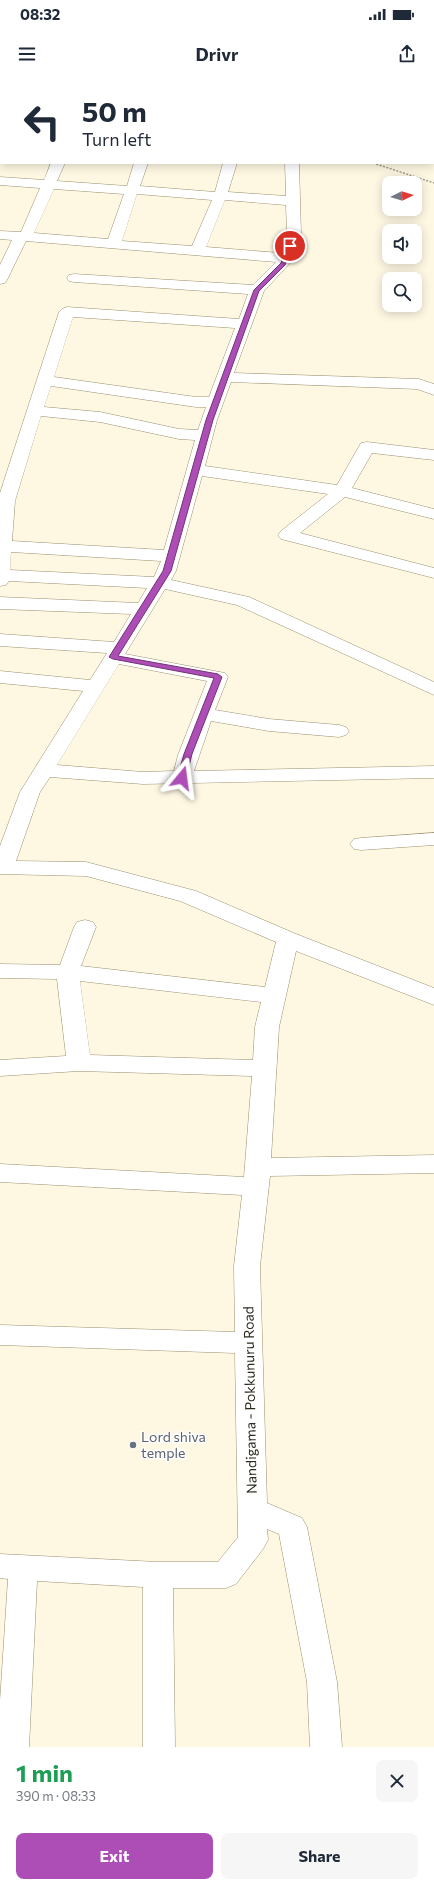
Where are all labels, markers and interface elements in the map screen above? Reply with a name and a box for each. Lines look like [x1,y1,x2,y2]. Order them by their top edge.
text: 08:32 [20,5,60,23]
icon: menu [16,43,38,65]
text: Drivr [196,43,238,65]
icon: share [396,43,418,65]
text: 50 m [82,94,147,128]
icon: left [16,96,68,148]
text: Turn left [82,128,151,150]
north arrow [382,176,422,216]
map controls [382,176,422,312]
button: sound [382,224,422,264]
pin [273,229,307,263]
icon: arrive [279,235,301,257]
button: search [382,272,422,312]
position arrow [161,757,203,799]
street label: Nandigama - Pokkunuru Road [239,1306,260,1494]
place label: Lord shiva temple [141,1428,206,1461]
marker: Lord shiva temple [128,1440,138,1450]
text: 1 min [16,1758,73,1787]
button: close [376,1760,418,1802]
text: 390 m · 08:33 [16,1788,96,1804]
button: Exit [16,1833,213,1879]
button: Share [221,1833,418,1879]

